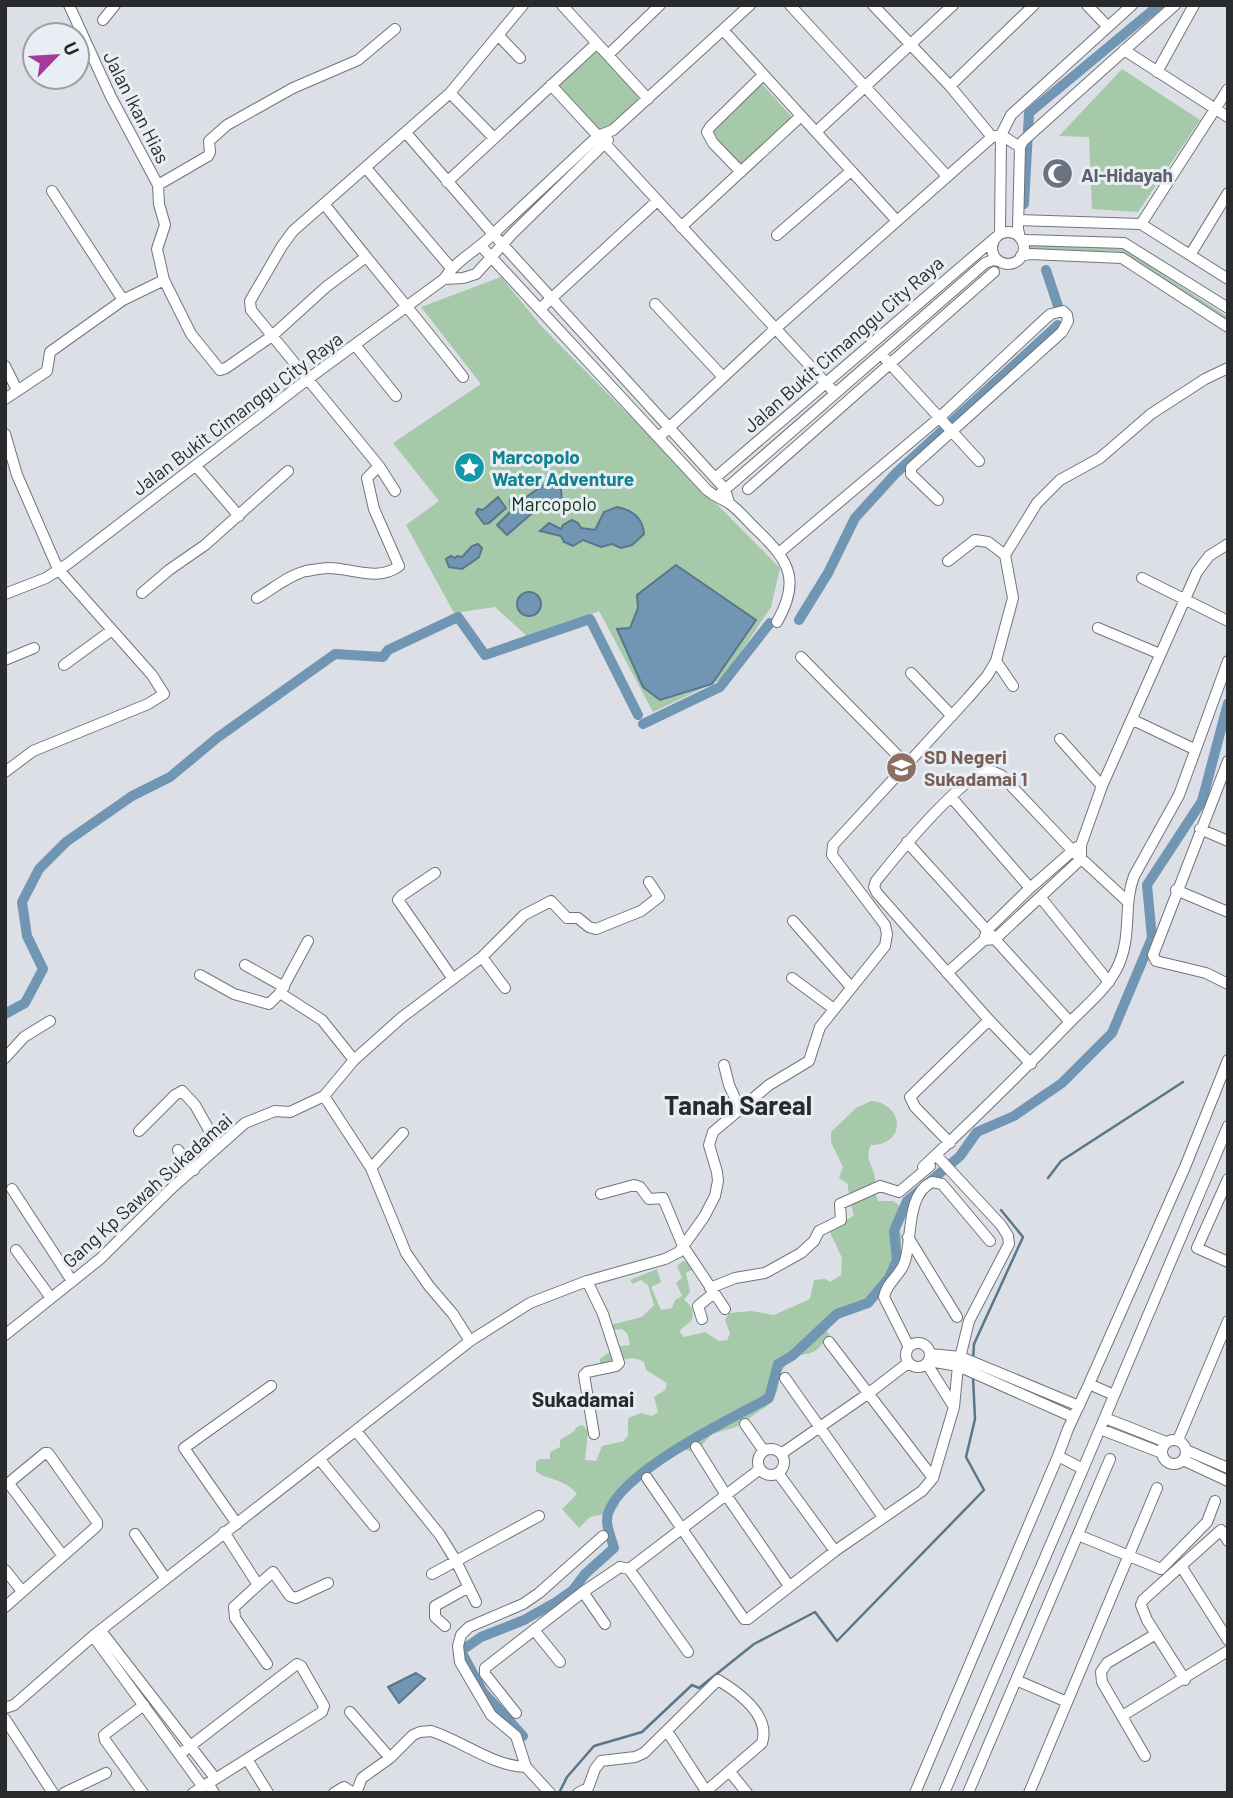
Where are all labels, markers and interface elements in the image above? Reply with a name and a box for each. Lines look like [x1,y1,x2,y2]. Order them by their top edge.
north arrow [21,21,91,91]
text: U [59,38,85,59]
street label: Jalan Ikan Hias [99,47,175,167]
mosque icon: Al-Hidayah [1041,157,1075,191]
place label: Al-Hidayah [1081,163,1173,186]
street label: Jalan Bukit Cimanggu City Raya [738,251,948,437]
street label: Jalan Bukit Cimanggu City Raya [127,326,347,500]
place label: Marcopolo Water Adventure [492,445,634,490]
place icon: Marcopolo Water Adventure [452,450,486,484]
park label: Marcopolo [511,492,597,515]
place label: SD Negeri Sukadamai 1 [924,745,1027,790]
school or university icon: SD Negeri Sukadamai 1 [884,750,918,784]
district label: Tanah Sareal [664,1089,812,1120]
street label: Gang Kp Sawah Sukadamai [58,1108,236,1272]
district label: Sukadamai [532,1386,634,1411]

